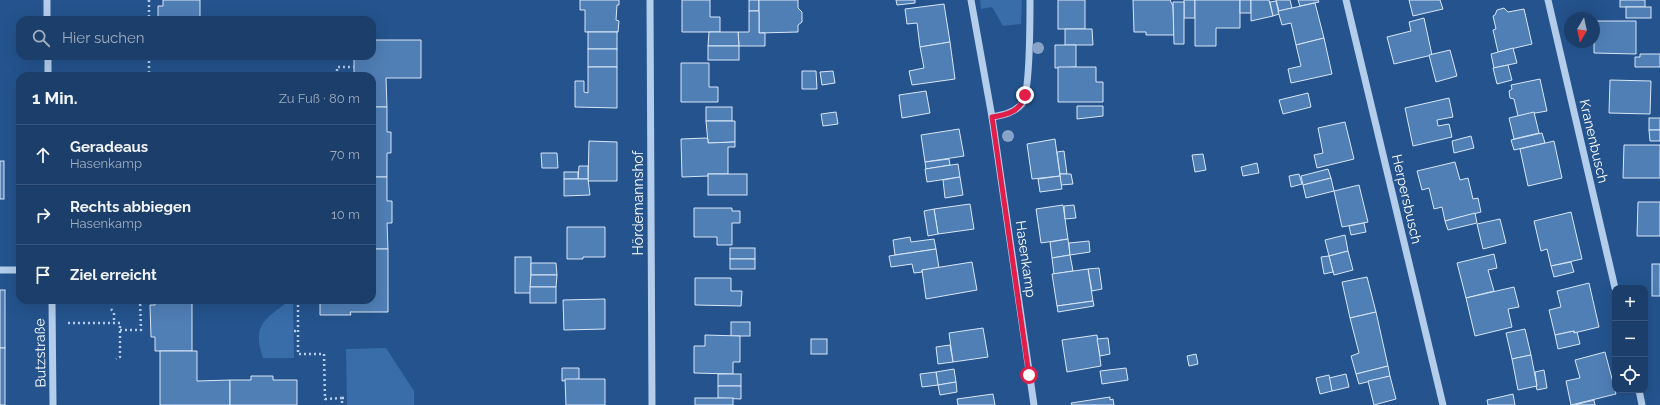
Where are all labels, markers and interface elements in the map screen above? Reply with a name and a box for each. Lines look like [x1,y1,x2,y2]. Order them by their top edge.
north arrow [1564,12,1600,48]
search box [16,16,376,60]
icon: search [30,27,52,49]
text: Hier suchen [62,29,145,47]
route end [1016,86,1034,104]
text: 1 Min. [32,88,78,108]
text: Zu Fuß · 80 m [279,91,360,106]
street label: Kranenbusch [1577,97,1611,185]
text: Geradeaus [70,138,148,156]
icon: ahead [32,144,54,166]
text: 70 m [330,147,360,162]
street label: Hördemannshof [630,149,646,255]
street label: Herpersbusch [1389,153,1425,245]
text: Hasenkamp [70,156,142,171]
text: Rechts abbiegen [70,198,191,216]
icon: right [32,204,54,226]
text: 10 m [331,207,360,222]
text: Hasenkamp [70,216,142,231]
street label: Hasenkamp [1013,219,1039,299]
icon: arrive [32,264,54,286]
text: Ziel erreicht [70,266,157,284]
map controls [1612,285,1648,393]
button: + [1612,285,1648,321]
street label: Butzstraße [31,318,49,388]
button: − [1612,321,1648,357]
button: locate [1612,357,1648,393]
route start [1020,366,1038,384]

